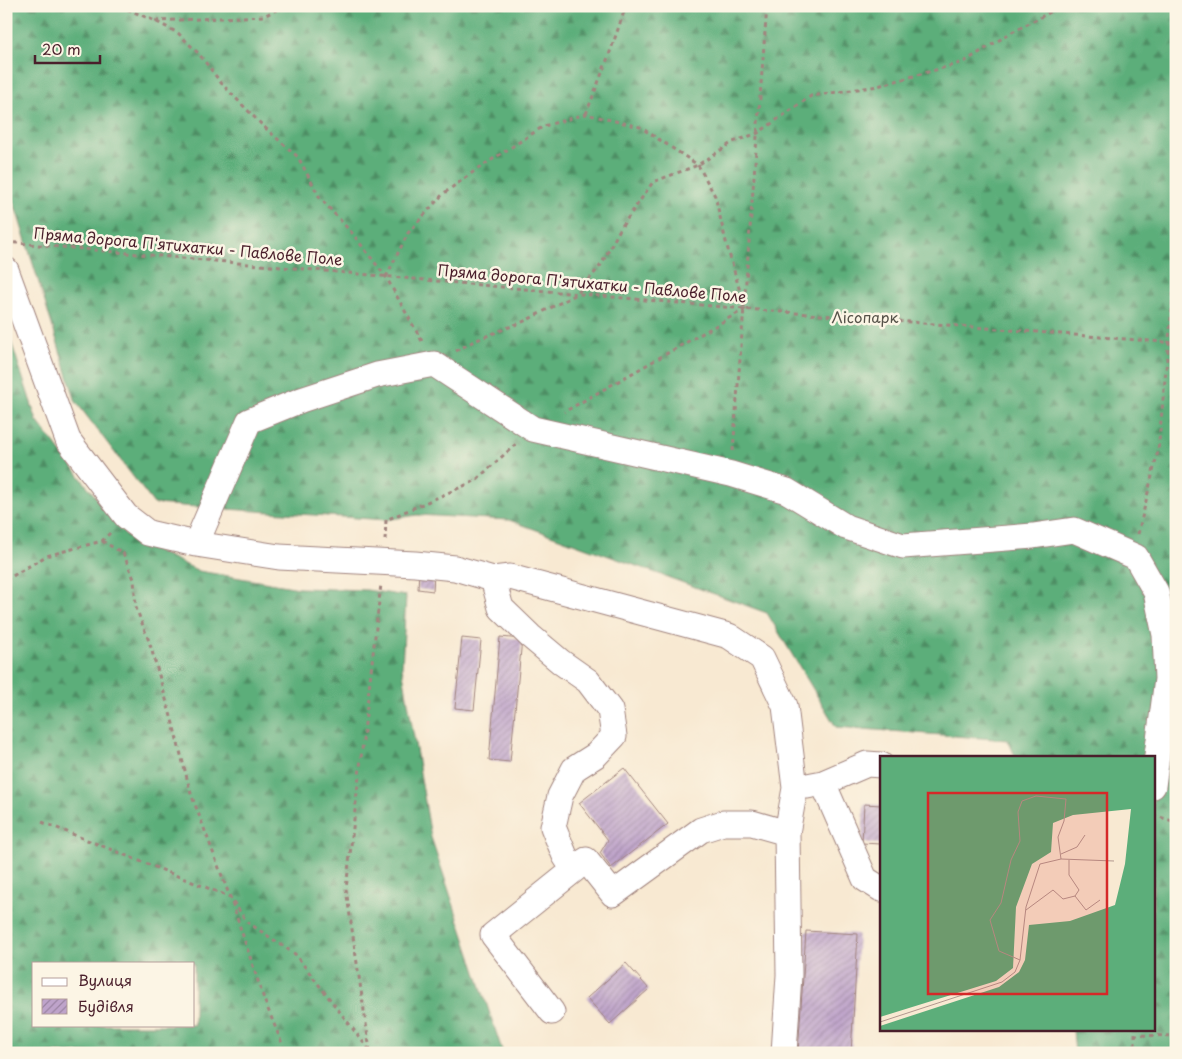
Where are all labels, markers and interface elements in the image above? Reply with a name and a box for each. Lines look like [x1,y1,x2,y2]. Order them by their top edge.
scale bar [35,32,100,64]
text: 20 m [42,37,81,60]
street label: Пряма дорога П'ятихатки - Павлове Поле [33,221,343,270]
street label: Пряма дорога П'ятихатки - Павлове Поле [437,258,747,307]
park label: Лісопарк [831,305,899,328]
inset map [880,756,1154,1032]
legend [32,962,195,1026]
text: Вулиця [78,968,132,991]
text: Будівля [78,994,134,1017]

